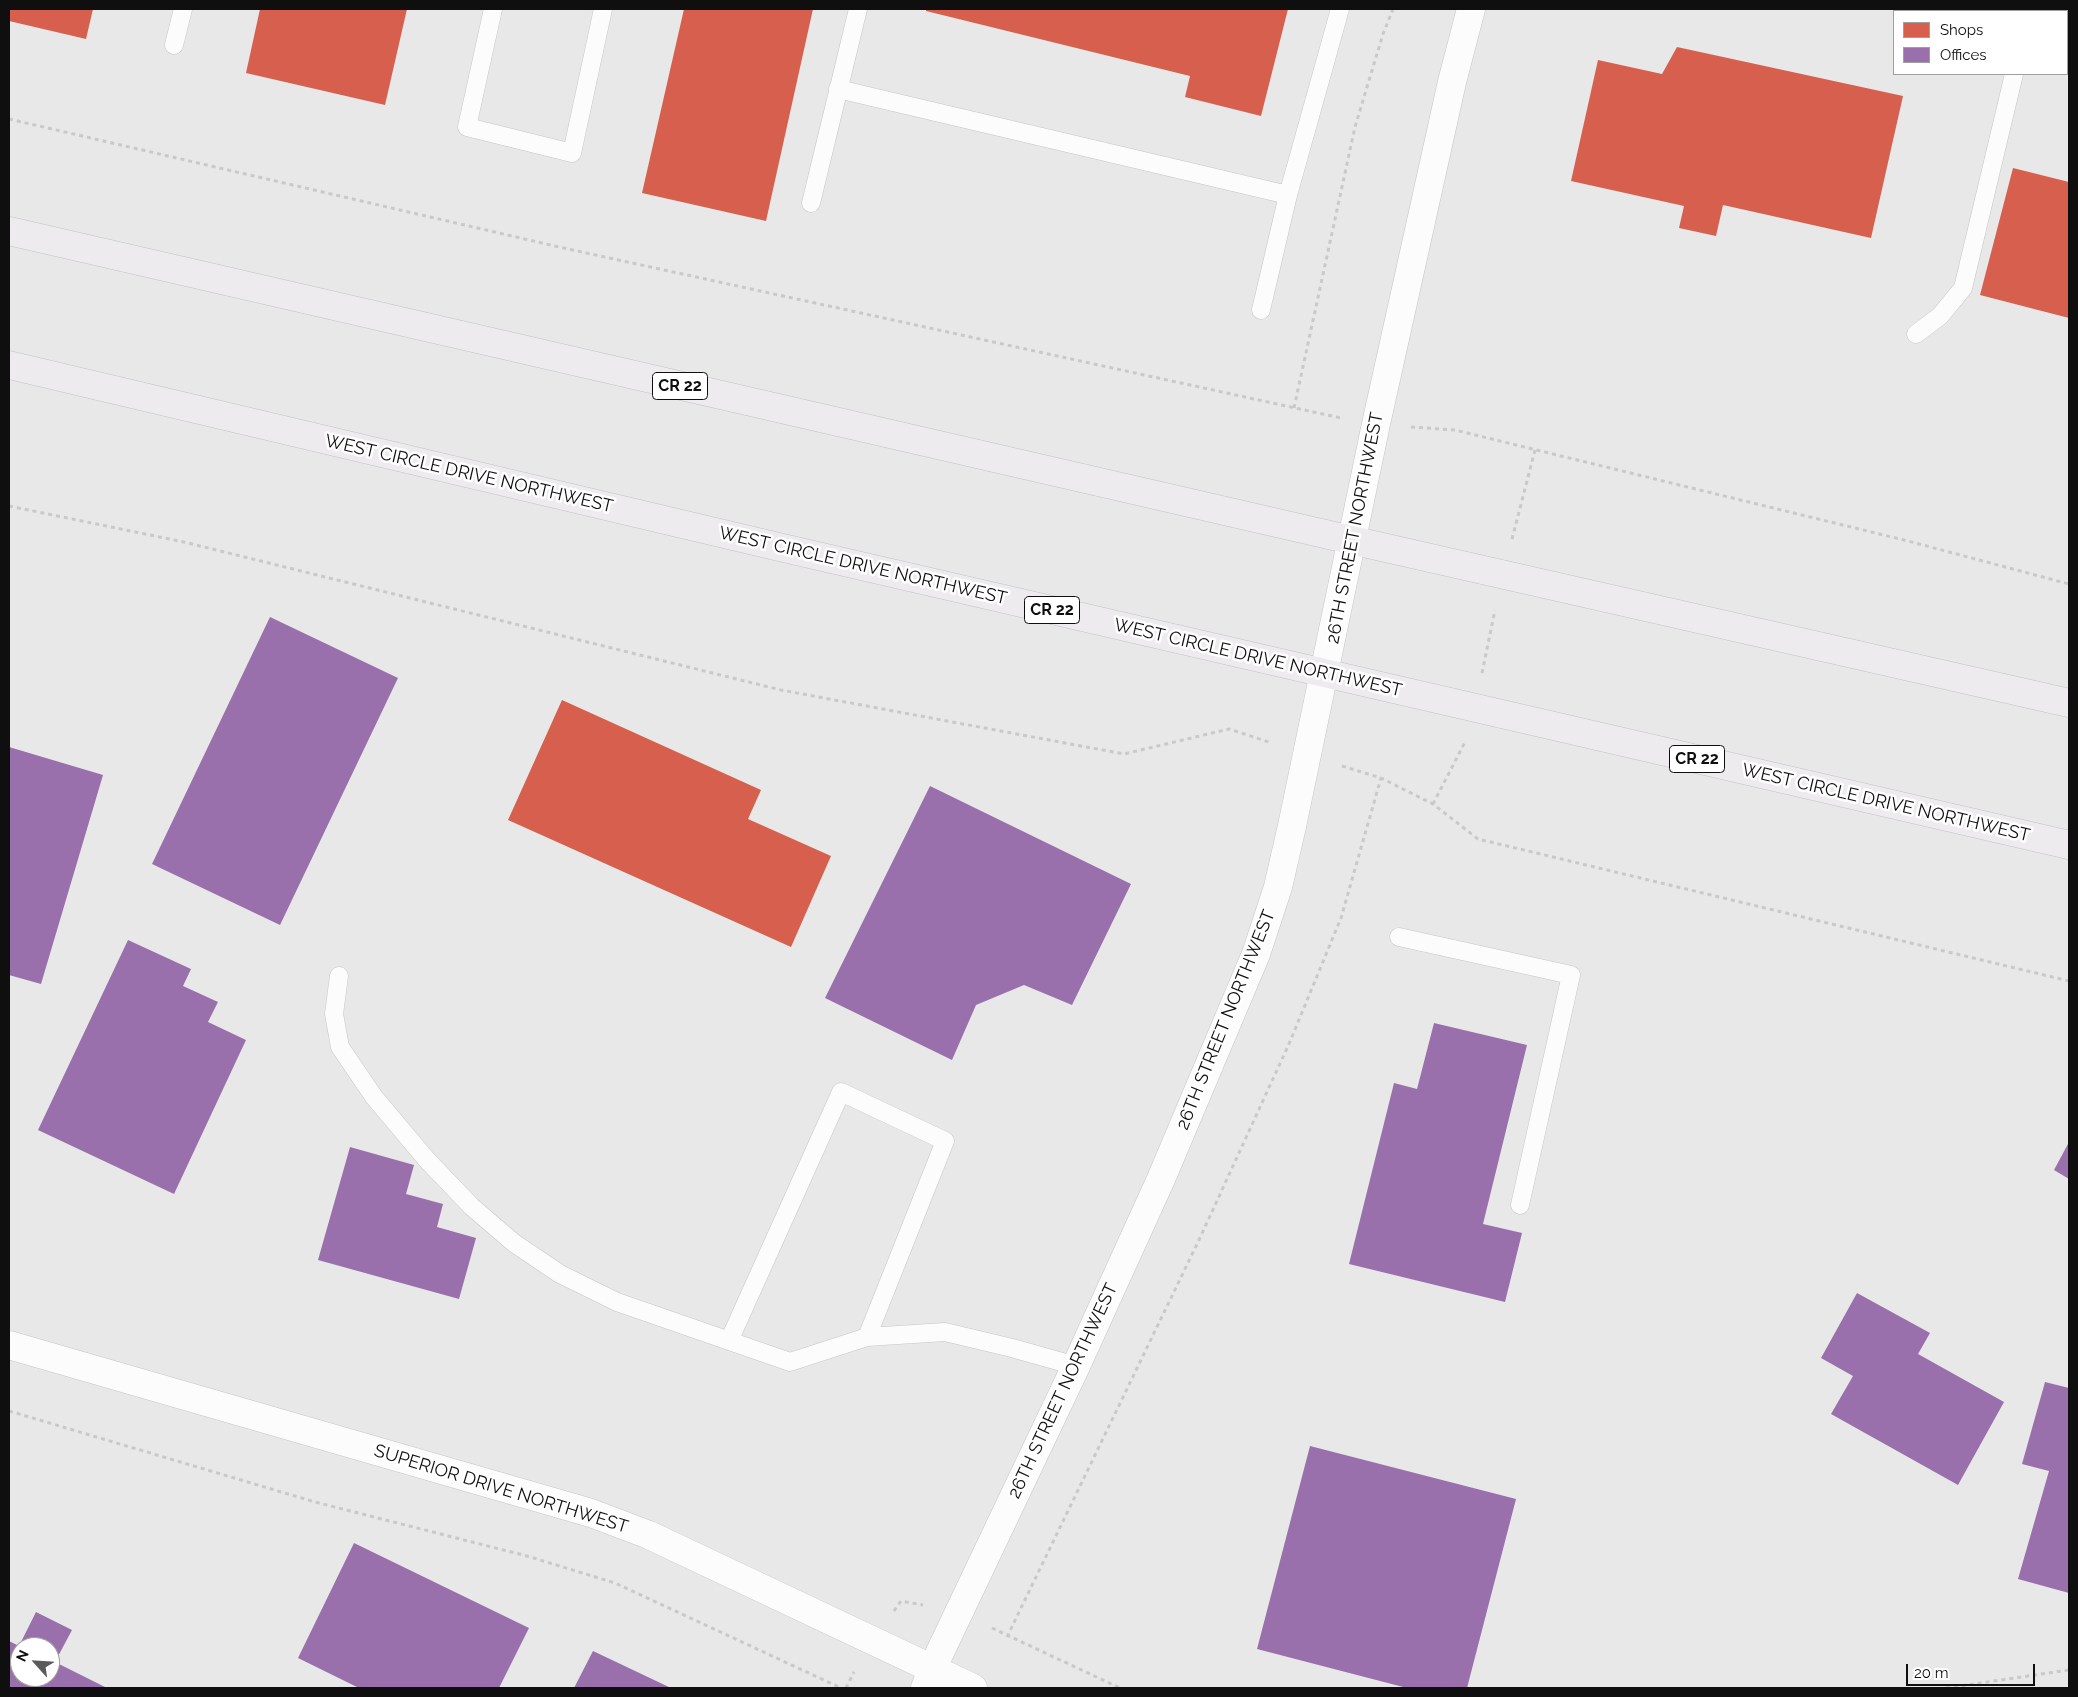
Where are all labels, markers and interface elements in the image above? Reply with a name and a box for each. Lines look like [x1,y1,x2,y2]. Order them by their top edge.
legend [1893,10,2068,75]
text: Shops [1940,21,1983,39]
text: Offices [1940,46,1987,64]
road number: CR 22 [652,372,708,400]
street label: 26TH STREET NORTHWEST [1322,411,1388,645]
street label: WEST CIRCLE DRIVE NORTHWEST [323,430,615,518]
street label: WEST CIRCLE DRIVE NORTHWEST [717,522,1009,610]
road number: CR 22 [1024,596,1080,624]
street label: WEST CIRCLE DRIVE NORTHWEST [1112,614,1404,702]
road number: CR 22 [1670,746,1724,772]
street label: WEST CIRCLE DRIVE NORTHWEST [1740,759,2032,847]
street label: 26TH STREET NORTHWEST [1172,907,1280,1133]
street label: 26TH STREET NORTHWEST [1004,1280,1122,1502]
street label: SUPERIOR DRIVE NORTHWEST [371,1440,631,1538]
north arrow [10,1637,60,1687]
text: N [13,1648,32,1664]
scale bar [1908,1654,2037,1686]
text: 20 m [1914,1664,1949,1682]

